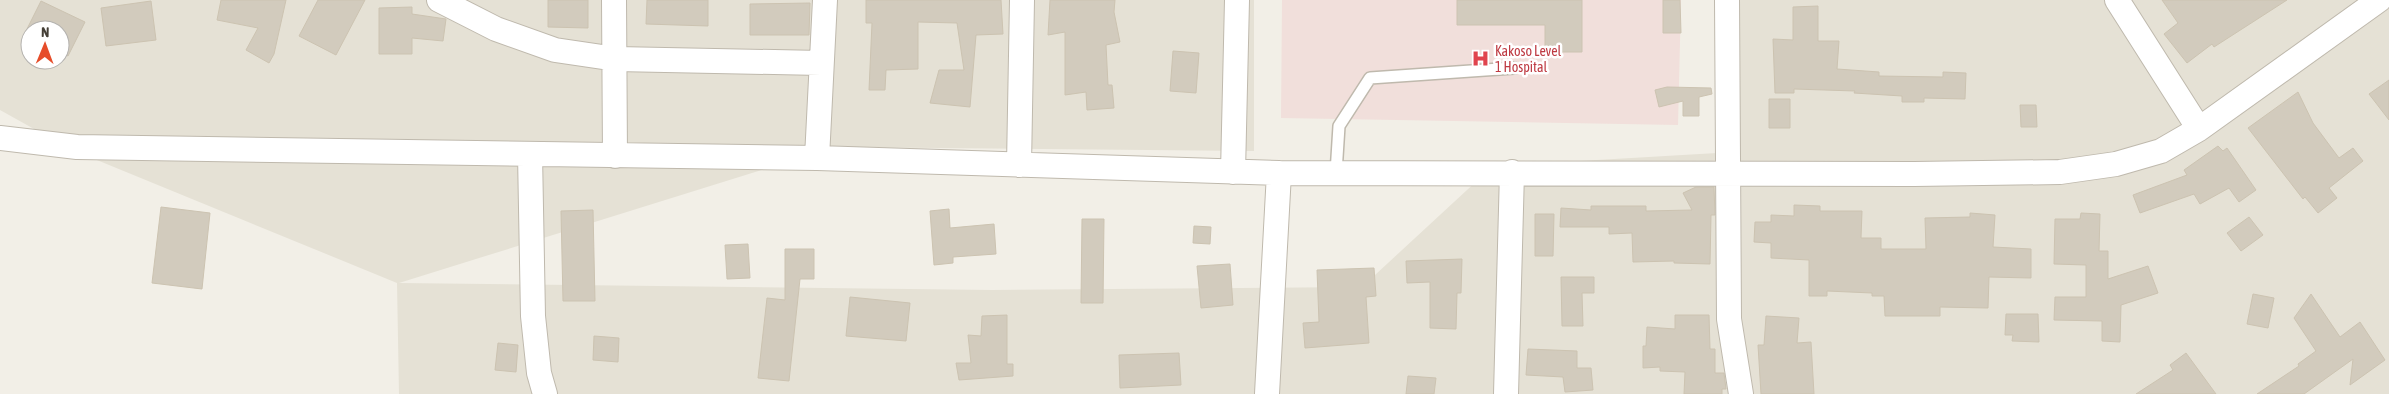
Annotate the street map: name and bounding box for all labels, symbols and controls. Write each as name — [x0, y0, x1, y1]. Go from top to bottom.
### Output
north arrow — [20, 20, 70, 70]
text: N — [41, 24, 49, 40]
place label: Kakoso Level 1 Hospital — [1495, 43, 1562, 75]
hospital icon: Kakoso Level 1 Hospital — [1471, 49, 1491, 69]

